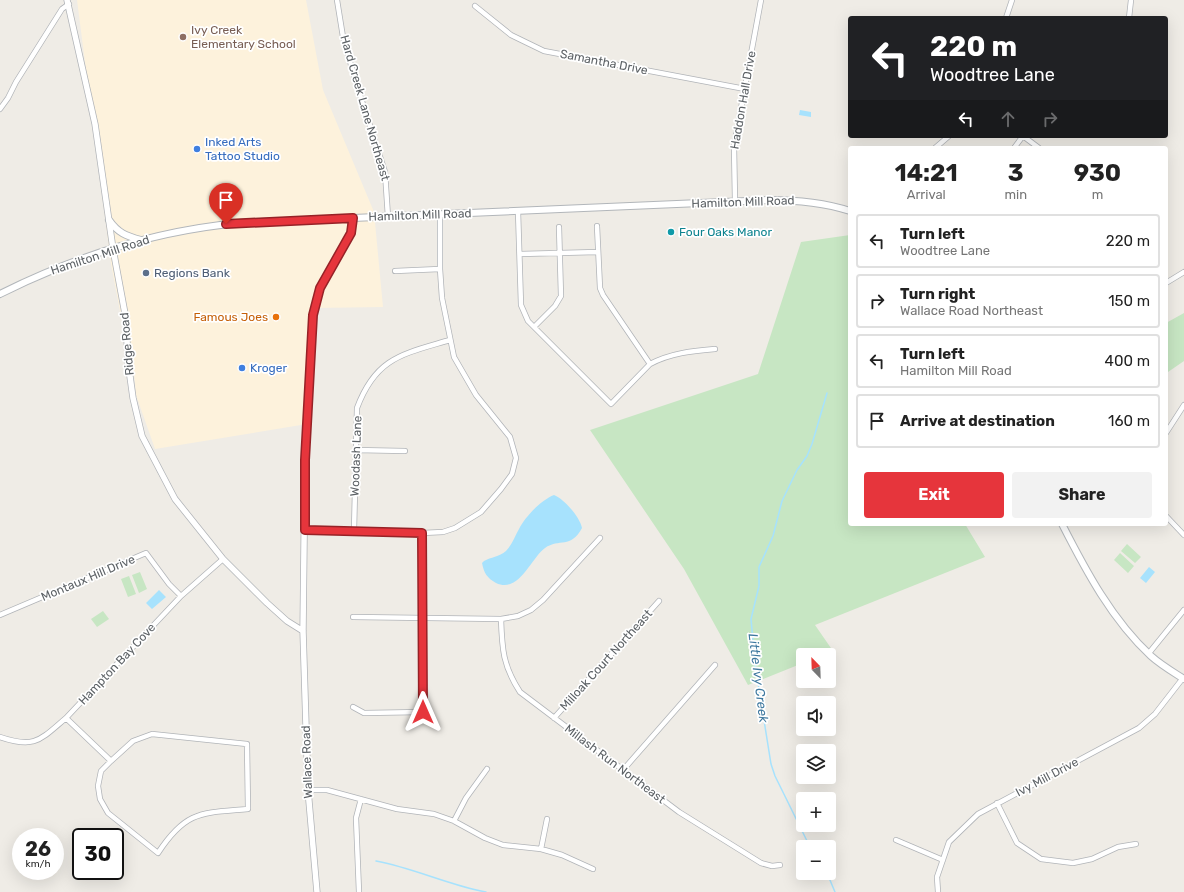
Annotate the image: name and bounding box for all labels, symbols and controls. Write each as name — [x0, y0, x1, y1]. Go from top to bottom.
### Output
place label: Ivy Creek Elementary School — [191, 23, 296, 51]
text: 220 m — [930, 30, 1017, 63]
marker: Ivy Creek Elementary School — [178, 32, 188, 42]
icon: left — [864, 32, 916, 84]
street label: Hard Creek Lane Northeast — [337, 34, 393, 183]
street label: Samantha Drive — [559, 47, 649, 77]
street label: Haddon Hall Drive — [727, 50, 759, 150]
text: Woodtree Lane — [930, 64, 1055, 86]
icon: left — [955, 108, 977, 130]
icon: ahead — [997, 108, 1019, 130]
icon: right — [1039, 108, 1061, 130]
place label: Inked Arts Tattoo Studio — [205, 135, 280, 163]
marker: Inked Arts Tattoo Studio — [192, 144, 202, 154]
text: 14:21 — [895, 159, 958, 187]
text: 3 — [1008, 159, 1024, 187]
text: 930 — [1074, 159, 1121, 187]
pin — [209, 183, 243, 224]
text: Arrival — [907, 187, 946, 202]
text: min — [1004, 187, 1027, 202]
text: m — [1092, 187, 1103, 202]
icon: arrive — [215, 189, 237, 211]
street label: Hamilton Mill Road — [691, 193, 795, 211]
street label: Hamilton Mill Road — [368, 206, 472, 224]
place label: Four Oaks Manor — [679, 225, 772, 239]
text: Turn left — [900, 225, 965, 243]
marker: Four Oaks Manor — [666, 227, 676, 237]
icon: left — [866, 230, 888, 252]
street label: Hamilton Mill Road — [49, 232, 151, 278]
text: 220 m — [1106, 232, 1150, 250]
text: Woodtree Lane — [900, 243, 990, 258]
place label: Regions Bank — [154, 266, 231, 280]
marker: Regions Bank — [141, 268, 151, 278]
text: Turn right — [900, 285, 975, 303]
icon: right — [866, 290, 888, 312]
text: 150 m — [1108, 292, 1150, 310]
text: Wallace Road Northeast — [900, 303, 1043, 318]
place label: Famous Joes — [194, 310, 268, 324]
street label: Ridge Road — [117, 312, 137, 376]
marker: Famous Joes — [271, 312, 281, 322]
text: Turn left — [900, 345, 965, 363]
icon: left — [866, 350, 888, 372]
text: 400 m — [1105, 352, 1150, 370]
place label: Kroger — [250, 361, 287, 375]
marker: Kroger — [237, 363, 247, 373]
text: Hamilton Mill Road — [900, 363, 1012, 378]
icon: arrive — [866, 410, 888, 432]
text: Arrive at destination — [900, 412, 1055, 430]
text: 160 m — [1108, 412, 1150, 430]
street label: Woodash Lane — [348, 415, 364, 497]
button: Exit — [864, 472, 1004, 518]
button: Share — [1012, 472, 1152, 518]
street label: Montaux Hill Drive — [39, 552, 137, 604]
street label: Milloak Court Northeast — [557, 606, 655, 713]
street label: Hampton Bay Cove — [76, 620, 159, 708]
water label: Little Ivy Creek — [746, 633, 771, 724]
north arrow — [796, 648, 836, 688]
map controls — [796, 648, 836, 880]
position arrow — [402, 691, 444, 733]
button: sound — [796, 696, 836, 736]
street label: Millash Run Northeast — [562, 722, 668, 807]
street label: Wallace Road — [299, 725, 315, 799]
button: layers — [796, 744, 836, 784]
street label: Ivy Mill Drive — [1013, 754, 1081, 799]
button: + — [796, 792, 836, 832]
speed limit sign: 30 — [72, 828, 124, 880]
text: 26 — [25, 837, 51, 861]
button: − — [796, 840, 836, 880]
text: km/h — [26, 858, 50, 870]

